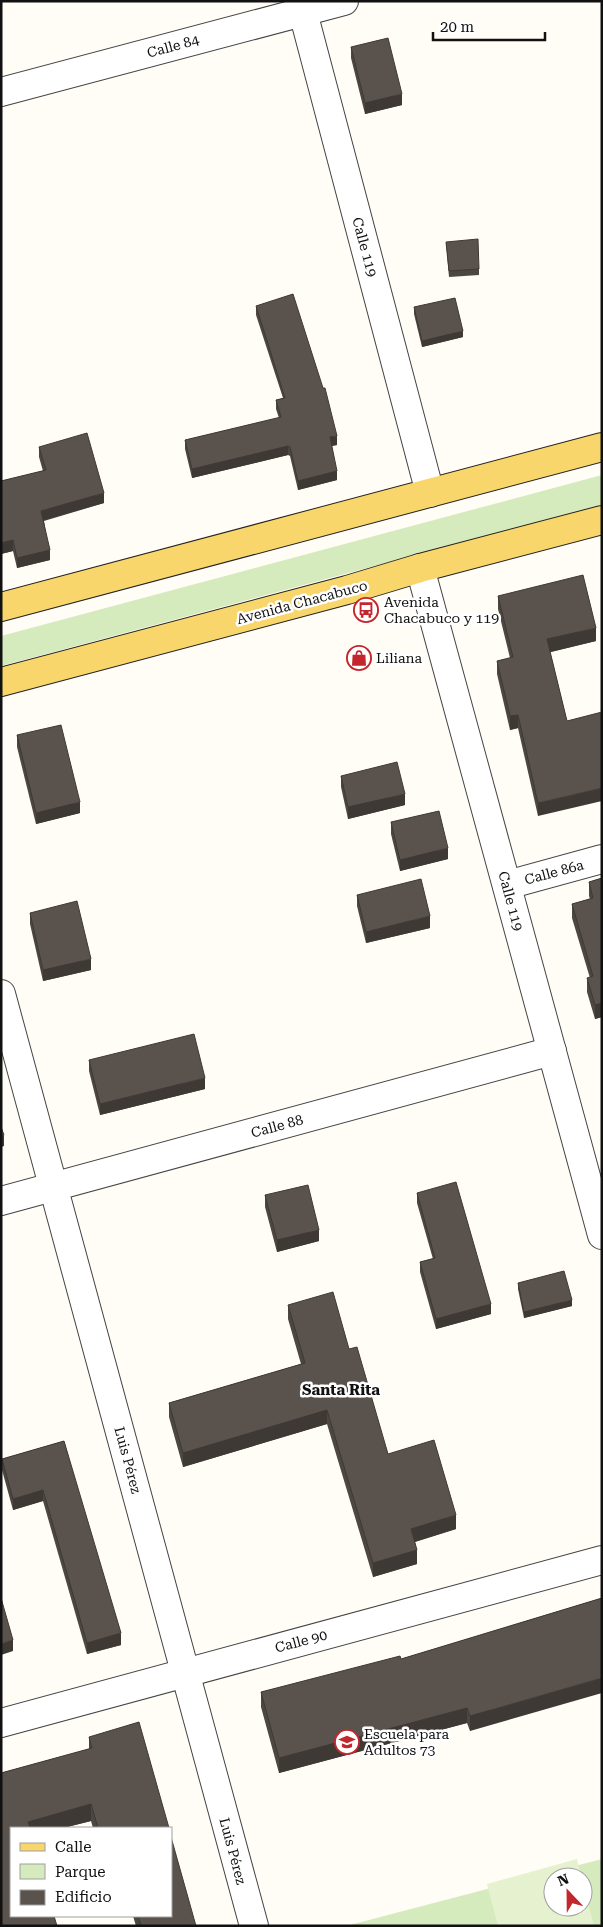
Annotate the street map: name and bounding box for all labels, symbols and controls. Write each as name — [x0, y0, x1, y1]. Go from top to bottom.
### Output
scale bar — [433, 10, 546, 42]
text: 20 m — [440, 18, 475, 36]
street label: Calle 84 — [145, 31, 201, 61]
street label: Calle 119 — [349, 215, 381, 279]
street label: Avenida Chacabuco — [235, 577, 369, 627]
place label: Avenida Chacabuco y 119 — [384, 594, 499, 626]
bus stop icon: Avenida Chacabuco y 119 — [353, 597, 379, 623]
shop icon: Liliana — [346, 645, 372, 671]
place label: Liliana — [376, 650, 423, 666]
street label: Calle 86a — [523, 856, 586, 888]
street label: Calle 119 — [495, 869, 527, 933]
street label: Calle 88 — [249, 1111, 305, 1141]
district label: Santa Rita — [302, 1381, 380, 1399]
street label: Luis Pérez — [111, 1425, 145, 1495]
street label: Calle 90 — [273, 1626, 329, 1656]
place label: Escuela para Adultos 73 — [364, 1726, 449, 1758]
school or university icon: Escuela para Adultos 73 — [334, 1729, 360, 1755]
street label: Luis Pérez — [216, 1816, 250, 1886]
legend — [10, 1827, 172, 1917]
text: Calle — [55, 1838, 91, 1856]
text: Parque — [55, 1863, 106, 1881]
north arrow — [543, 1867, 593, 1917]
text: N — [555, 1870, 571, 1889]
text: Edificio — [55, 1888, 112, 1906]

